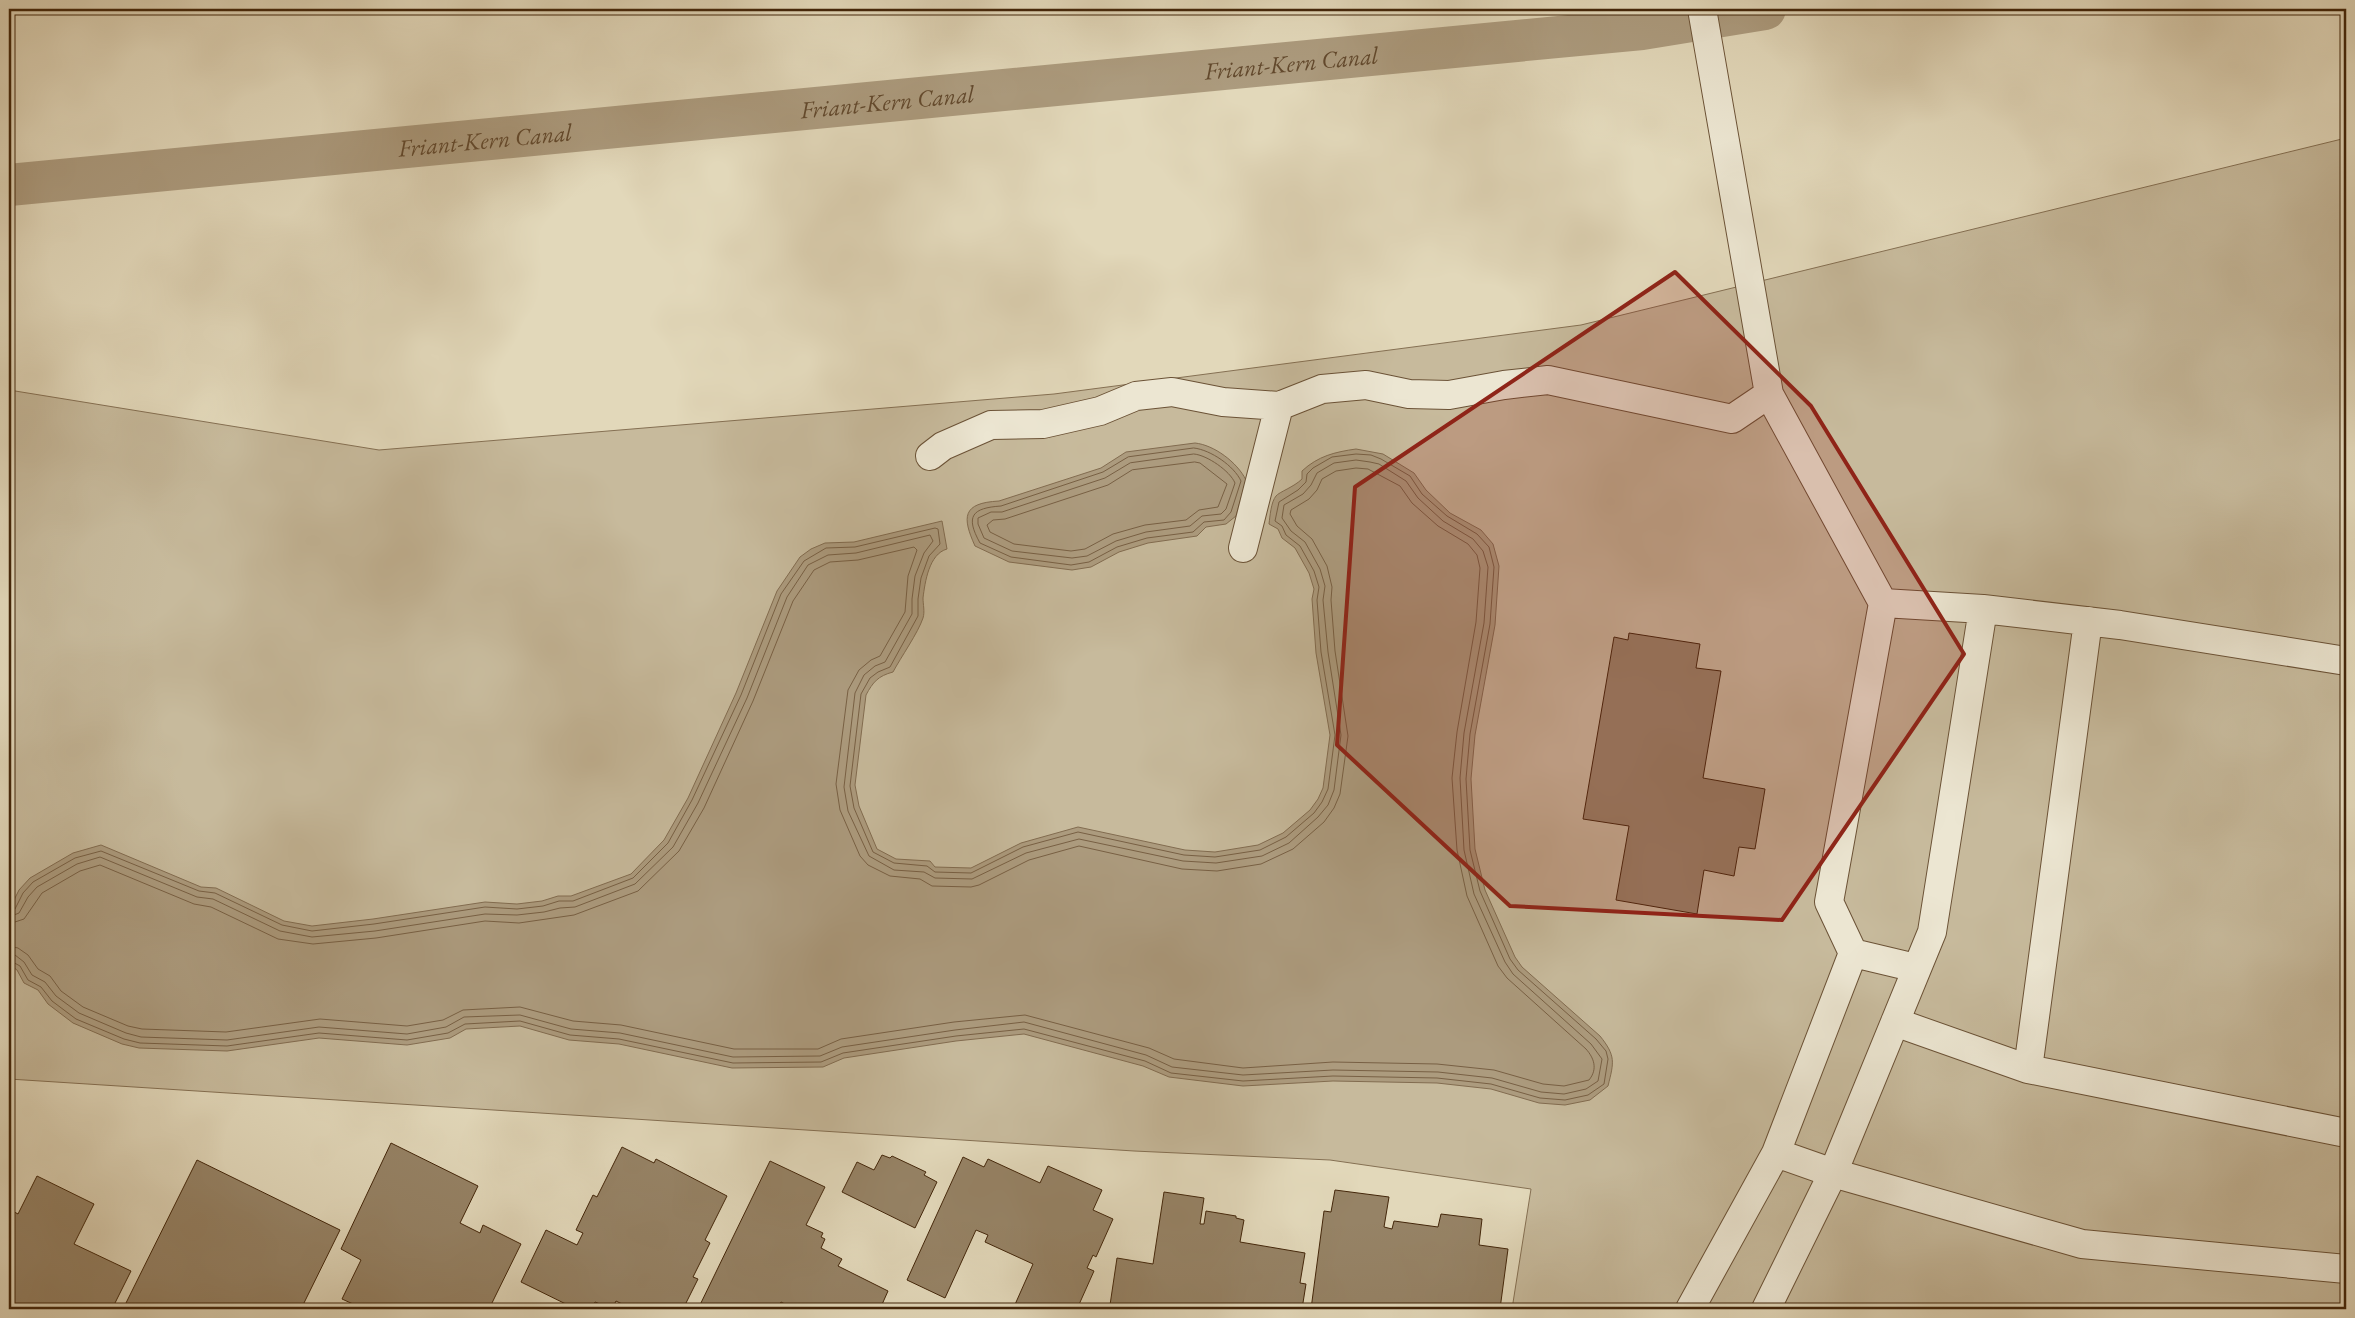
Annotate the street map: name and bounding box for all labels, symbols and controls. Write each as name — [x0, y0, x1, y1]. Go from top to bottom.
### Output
water label: Friant-Kern Canal — [1202, 39, 1381, 86]
water label: Friant-Kern Canal — [798, 77, 977, 125]
water label: Friant-Kern Canal — [395, 116, 574, 163]

